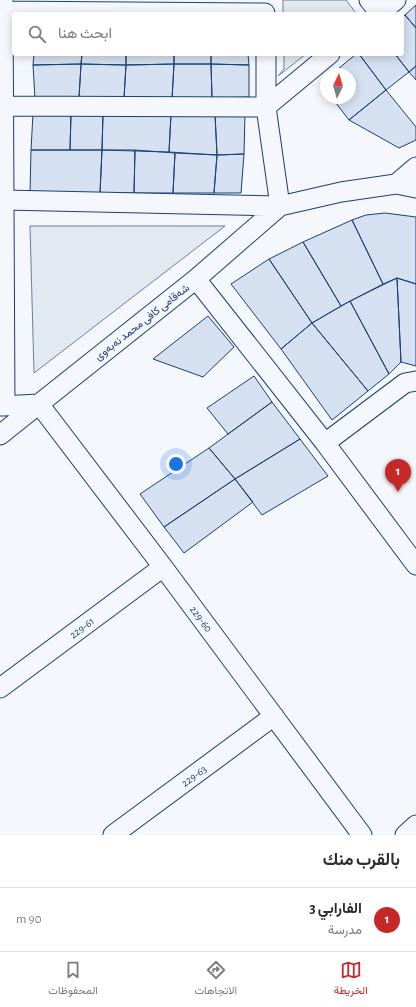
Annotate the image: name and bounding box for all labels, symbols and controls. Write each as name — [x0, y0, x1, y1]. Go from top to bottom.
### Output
search box — [12, 12, 404, 56]
icon: search — [26, 23, 48, 45]
text: ابحث هنا — [58, 26, 112, 41]
north arrow — [320, 68, 356, 104]
street label: شەقامی کافی محمد نەبەوی — [93, 282, 192, 363]
your location — [166, 454, 186, 474]
pin: 1 — [385, 459, 411, 492]
street label: 229-60 — [188, 604, 214, 634]
street label: 229-61 — [68, 615, 96, 641]
street label: 229-63 — [179, 763, 209, 789]
text: بالقرب منك — [323, 851, 400, 868]
text: الفارابي 3 — [309, 901, 362, 916]
text: 90 m — [16, 913, 42, 926]
text: 1 — [385, 913, 389, 926]
text: مدرسة — [328, 924, 362, 937]
tab: المحفوظات — [48, 959, 98, 1000]
tab: الاتجاهات — [194, 959, 237, 1000]
tab: الخريطة — [334, 959, 368, 1000]

